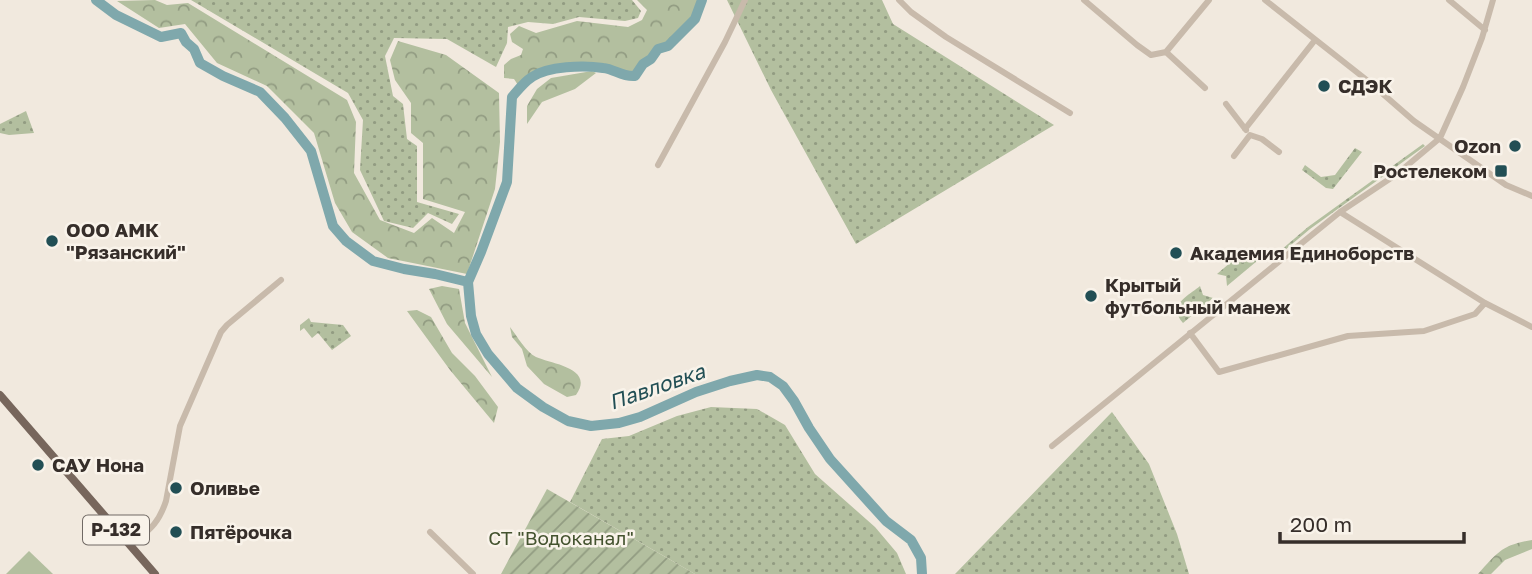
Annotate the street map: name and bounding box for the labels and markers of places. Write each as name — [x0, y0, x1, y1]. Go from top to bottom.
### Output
place label: СДЭК — [1338, 74, 1393, 97]
marker: СДЭК — [1316, 78, 1332, 94]
place label: Ozon — [1454, 134, 1501, 157]
marker: Ozon — [1507, 138, 1523, 154]
place label: Ростелеком — [1373, 159, 1487, 182]
marker: Ростелеком — [1493, 163, 1509, 179]
place label: ООО АМК "Рязанский" — [66, 218, 186, 263]
marker: ООО АМК "Рязанский" — [44, 233, 60, 249]
place label: Академия Единоборств — [1190, 241, 1414, 264]
marker: Академия Единоборств — [1168, 245, 1184, 261]
place label: Крытый футбольный манеж — [1105, 273, 1291, 318]
marker: Крытый футбольный манеж — [1083, 288, 1099, 304]
place label: САУ Нона — [52, 453, 144, 476]
marker: САУ Нона — [30, 457, 46, 473]
place label: Оливье — [190, 476, 260, 499]
marker: Оливье — [168, 480, 184, 496]
place label: Пятёрочка — [190, 520, 292, 543]
marker: Пятёрочка — [168, 524, 184, 540]

